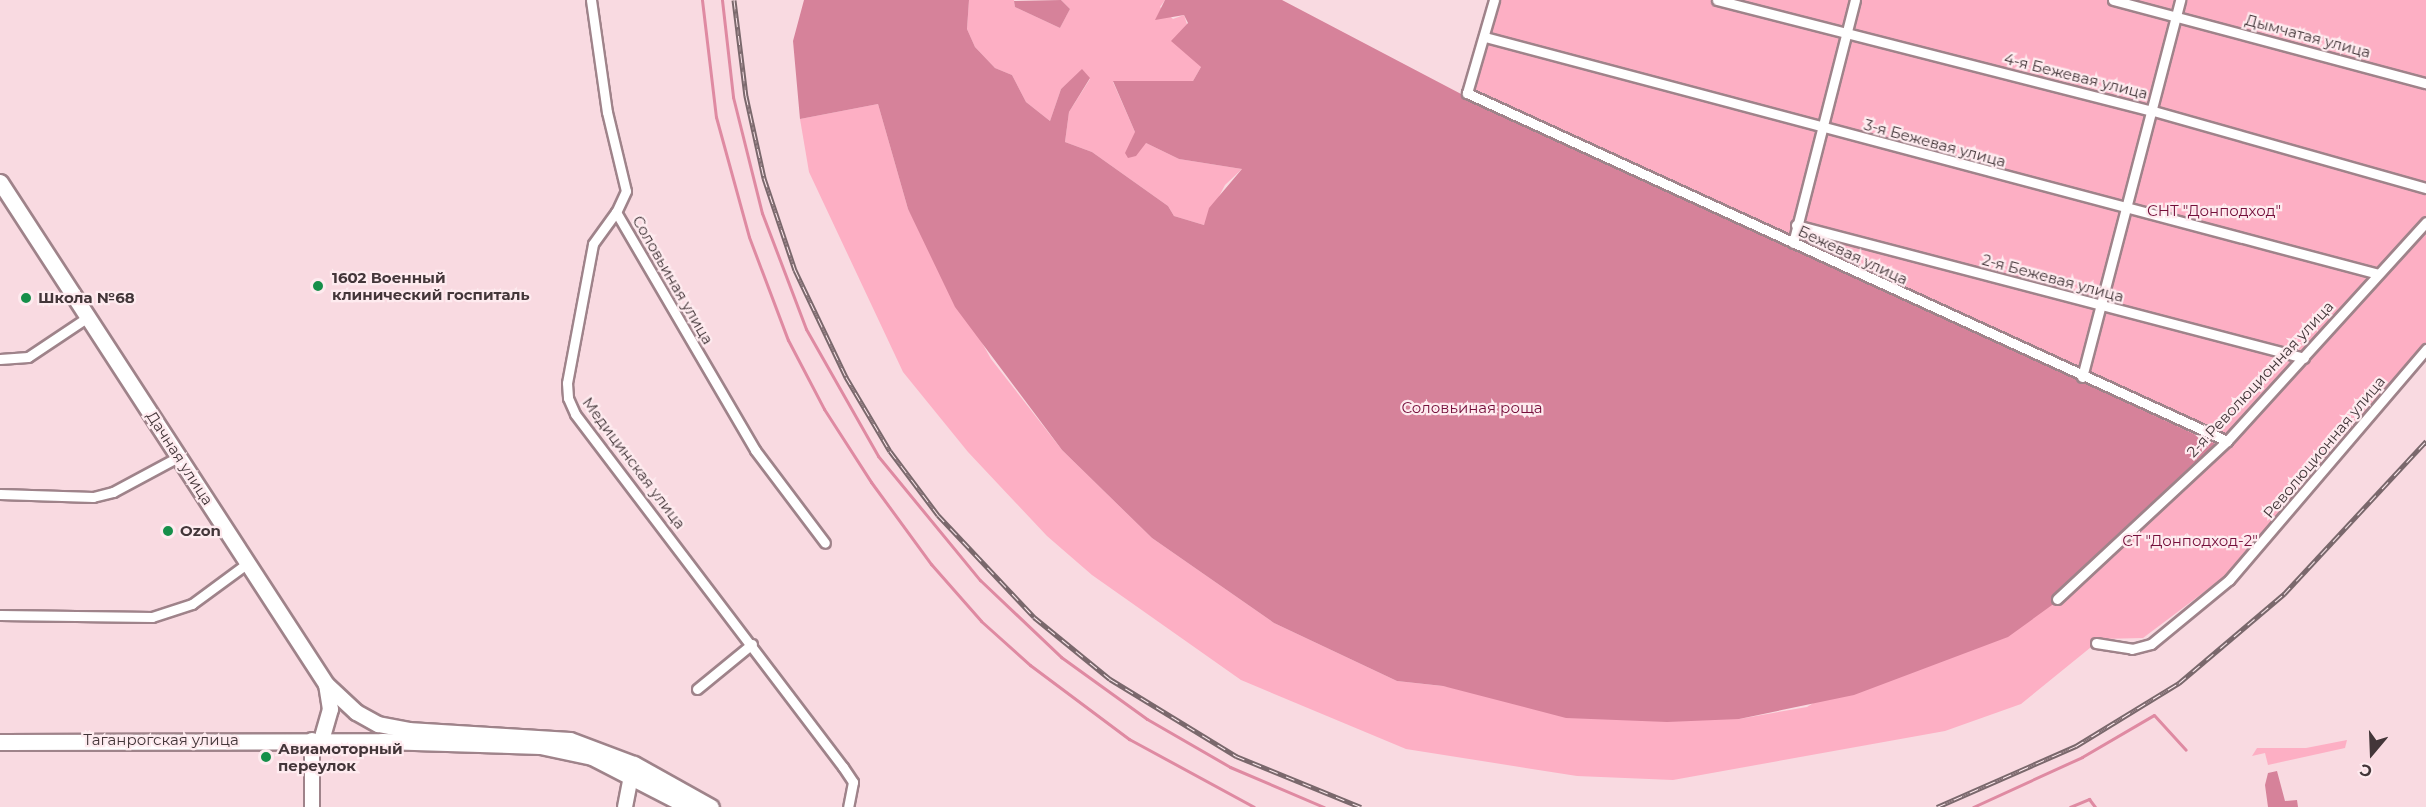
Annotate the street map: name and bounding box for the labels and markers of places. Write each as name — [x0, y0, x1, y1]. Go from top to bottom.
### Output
place label: 1602 Военный клинический госпиталь — [332, 268, 530, 303]
marker: 1602 Военный клинический госпиталь — [309, 277, 327, 295]
place label: Школа №68 — [38, 289, 135, 307]
marker: Школа №68 — [19, 291, 33, 305]
place label: Ozon — [180, 522, 221, 540]
marker: Ozon — [161, 524, 175, 538]
place label: Авиамоторный переулок — [278, 739, 403, 774]
marker: Авиамоторный переулок — [259, 750, 273, 764]

